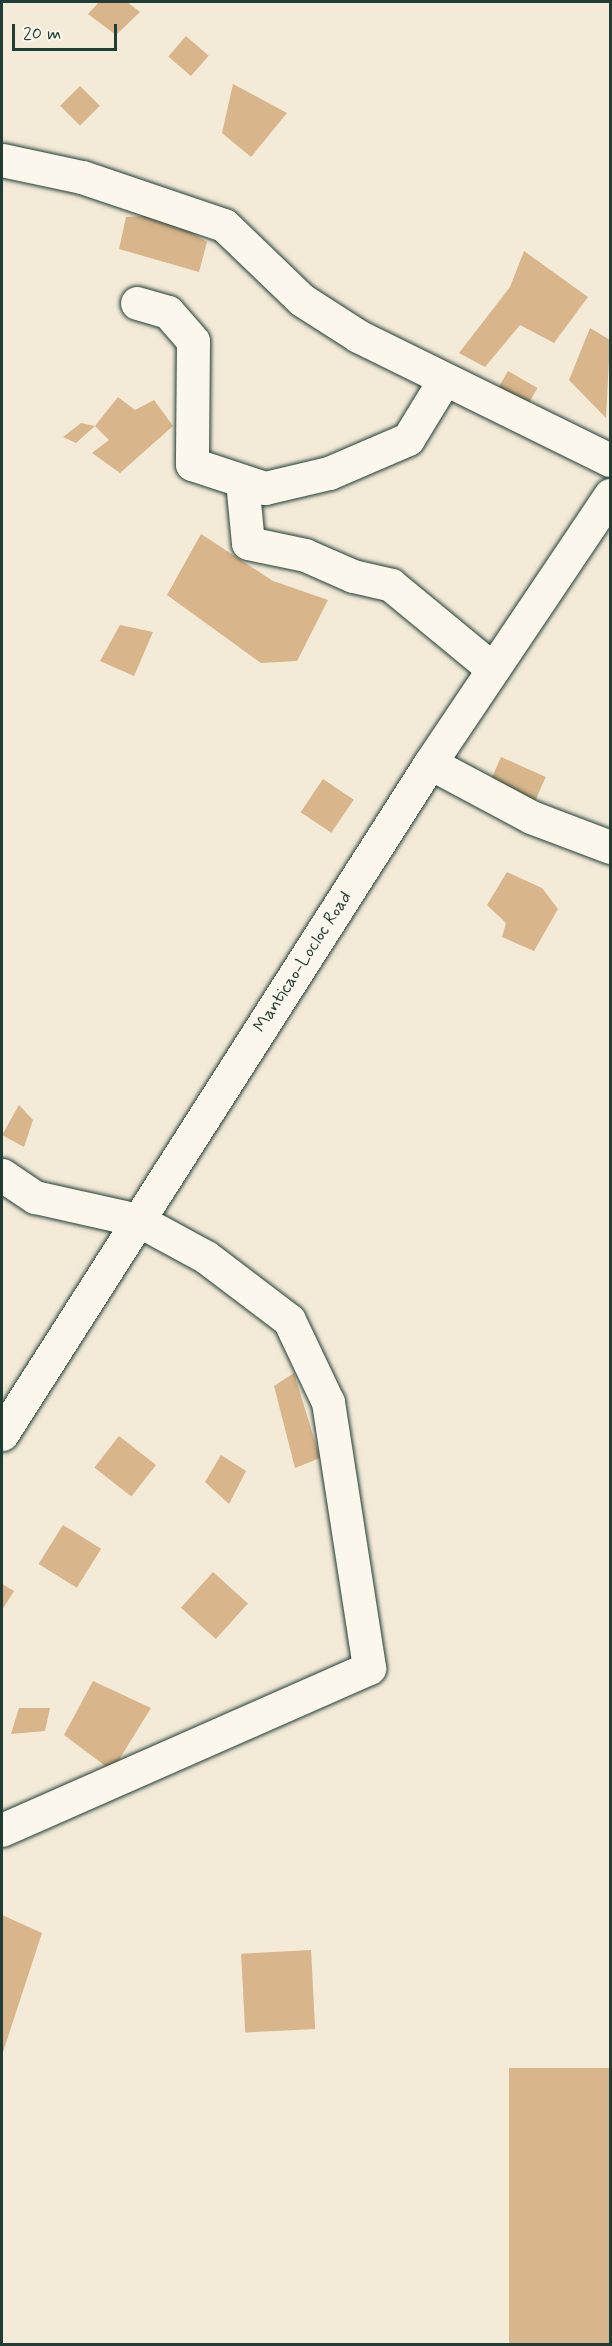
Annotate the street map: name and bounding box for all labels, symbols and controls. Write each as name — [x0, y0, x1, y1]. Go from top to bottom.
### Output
scale bar — [15, 12, 120, 50]
text: 20 m — [23, 22, 61, 46]
street label: Manticao-Locloc Road — [249, 887, 357, 1037]

